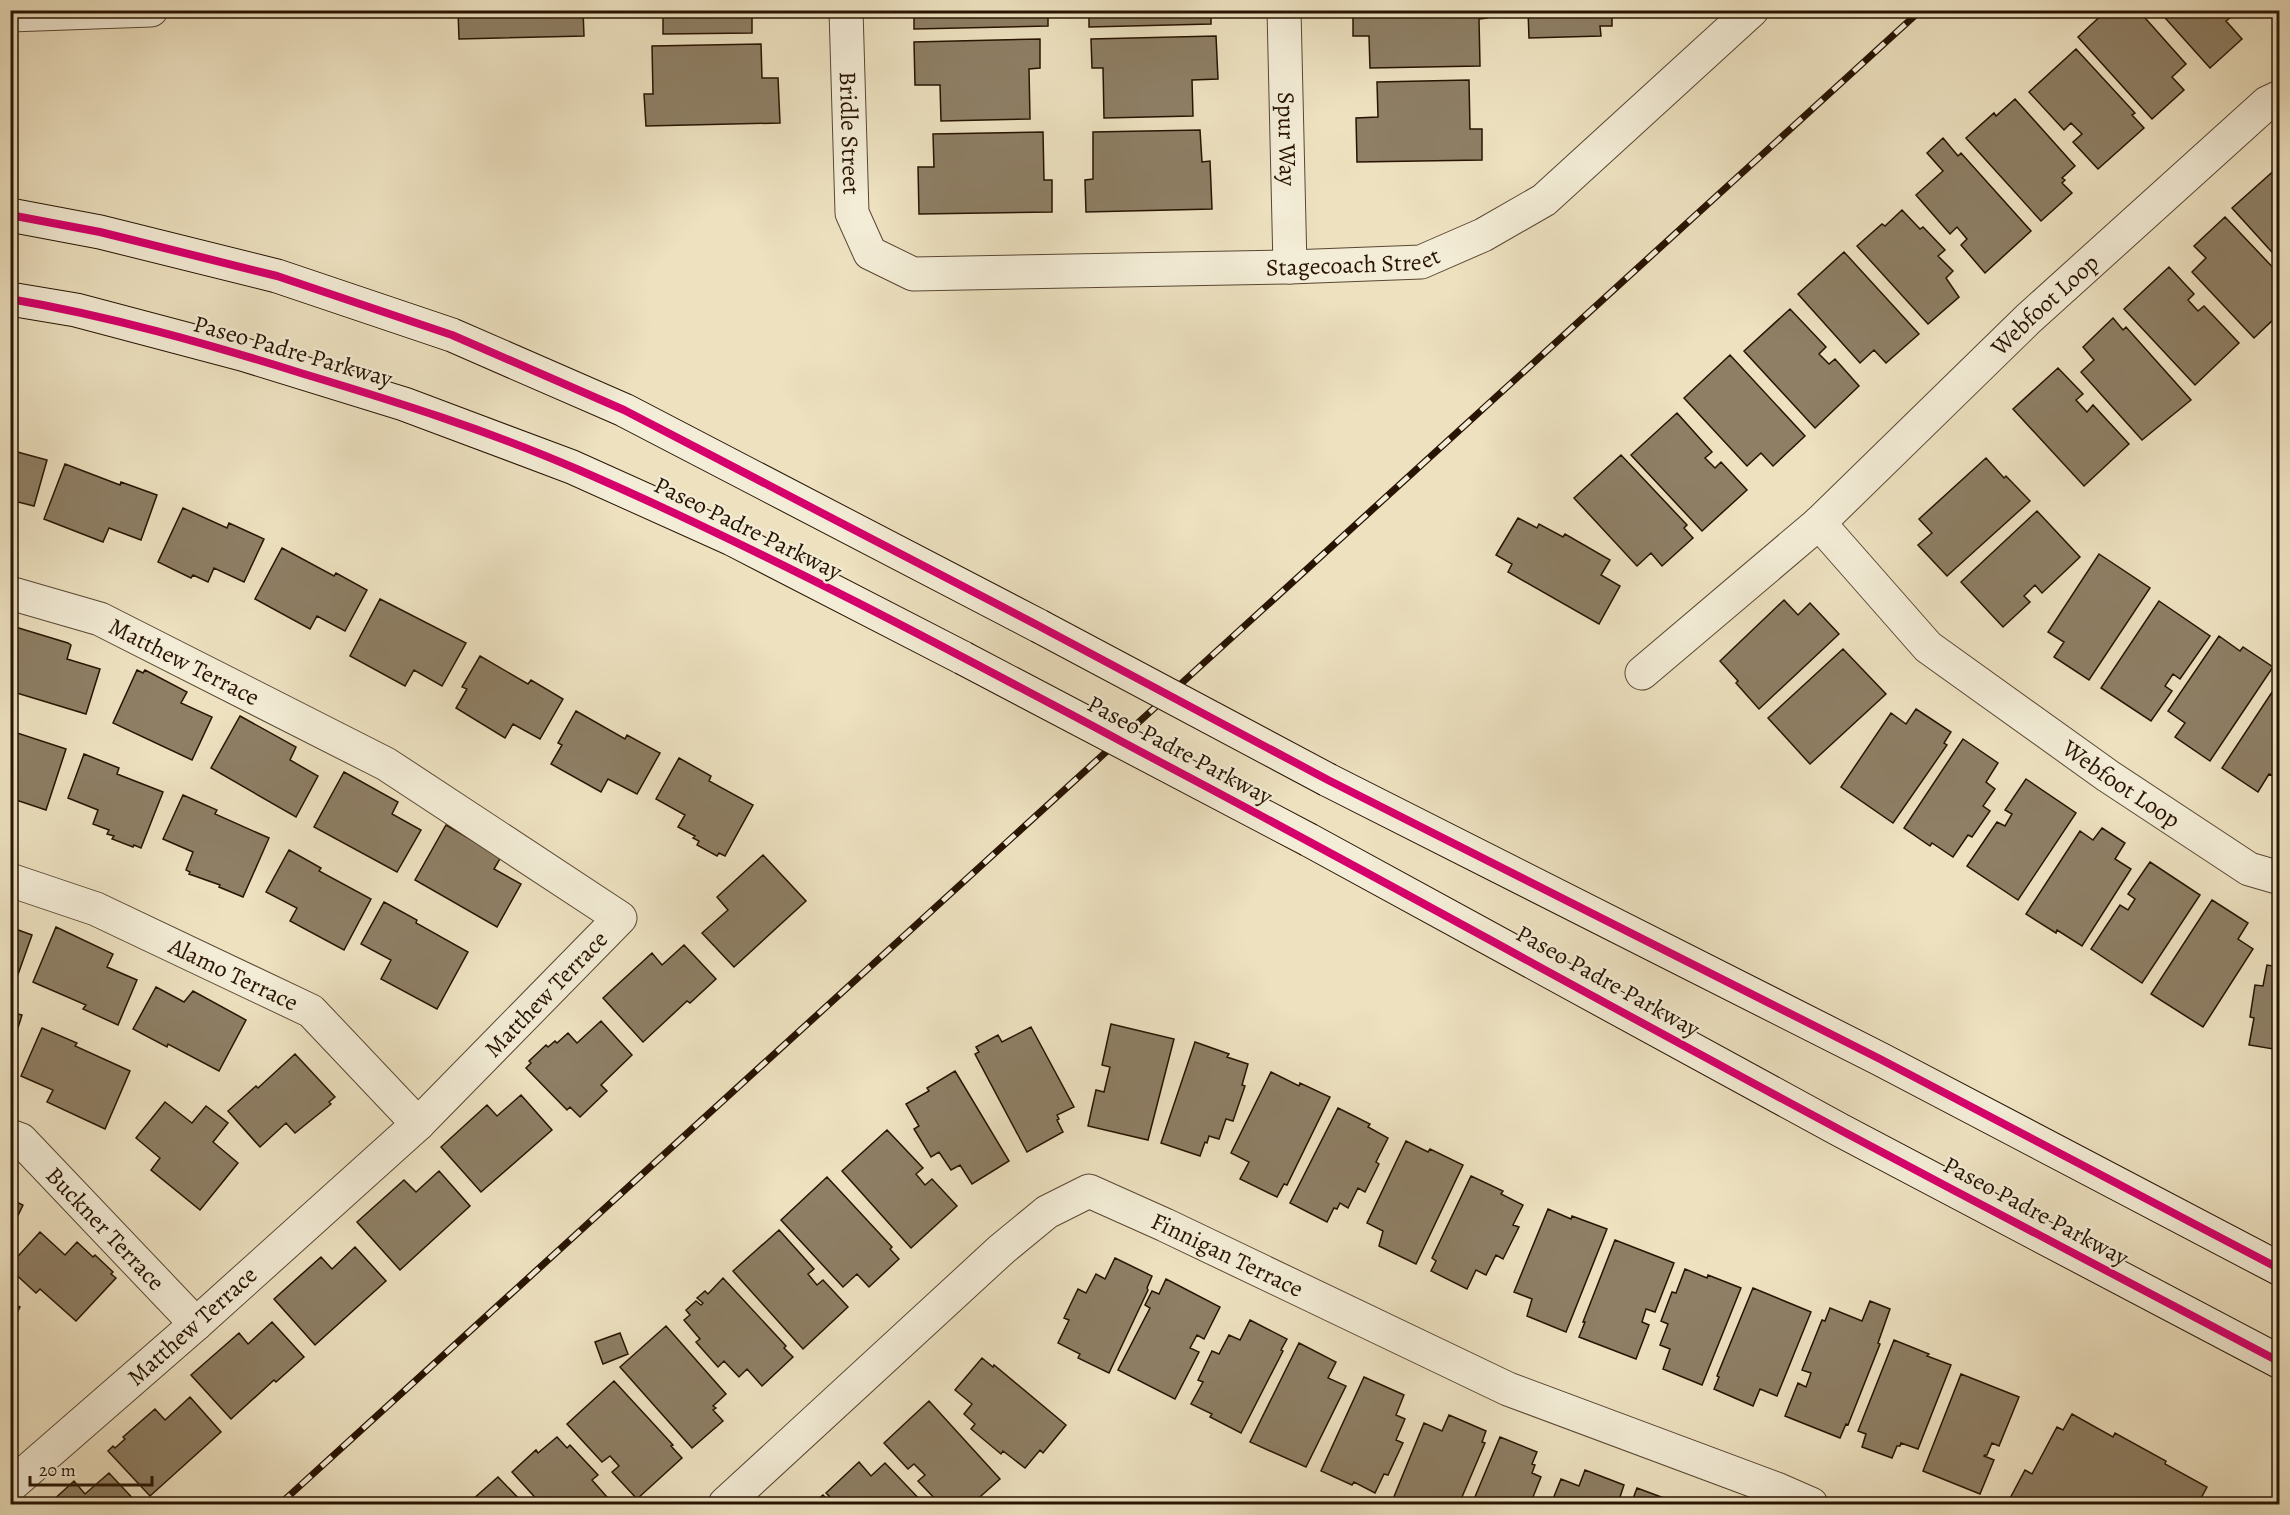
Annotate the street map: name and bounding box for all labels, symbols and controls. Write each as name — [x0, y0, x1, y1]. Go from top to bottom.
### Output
street label: Bridle Street — [832, 71, 867, 195]
street label: Spur Way — [1270, 91, 1304, 187]
street label: Stagecoach Street — [1266, 240, 1445, 283]
street label: Webfoot Loop — [1983, 247, 2106, 363]
street label: Paseo Padre Parkway — [190, 307, 396, 395]
street label: Paseo Padre Parkway — [649, 469, 848, 588]
street label: Matthew Terrace — [103, 610, 265, 713]
street label: Paseo Padre Parkway — [1082, 688, 1278, 812]
street label: Webfoot Loop — [2055, 732, 2187, 835]
street label: Paseo Padre Parkway — [1510, 917, 1706, 1045]
street label: Matthew Terrace — [477, 924, 615, 1064]
street label: Alamo Terrace — [163, 929, 303, 1019]
street label: Paseo Padre Parkway — [1938, 1149, 2134, 1273]
street label: Buckner Terrace — [39, 1160, 172, 1298]
street label: Finnigan Terrace — [1146, 1205, 1309, 1305]
street label: Matthew Terrace — [120, 1259, 264, 1393]
scale bar — [30, 1449, 152, 1487]
text: 20 m — [39, 1458, 76, 1482]

